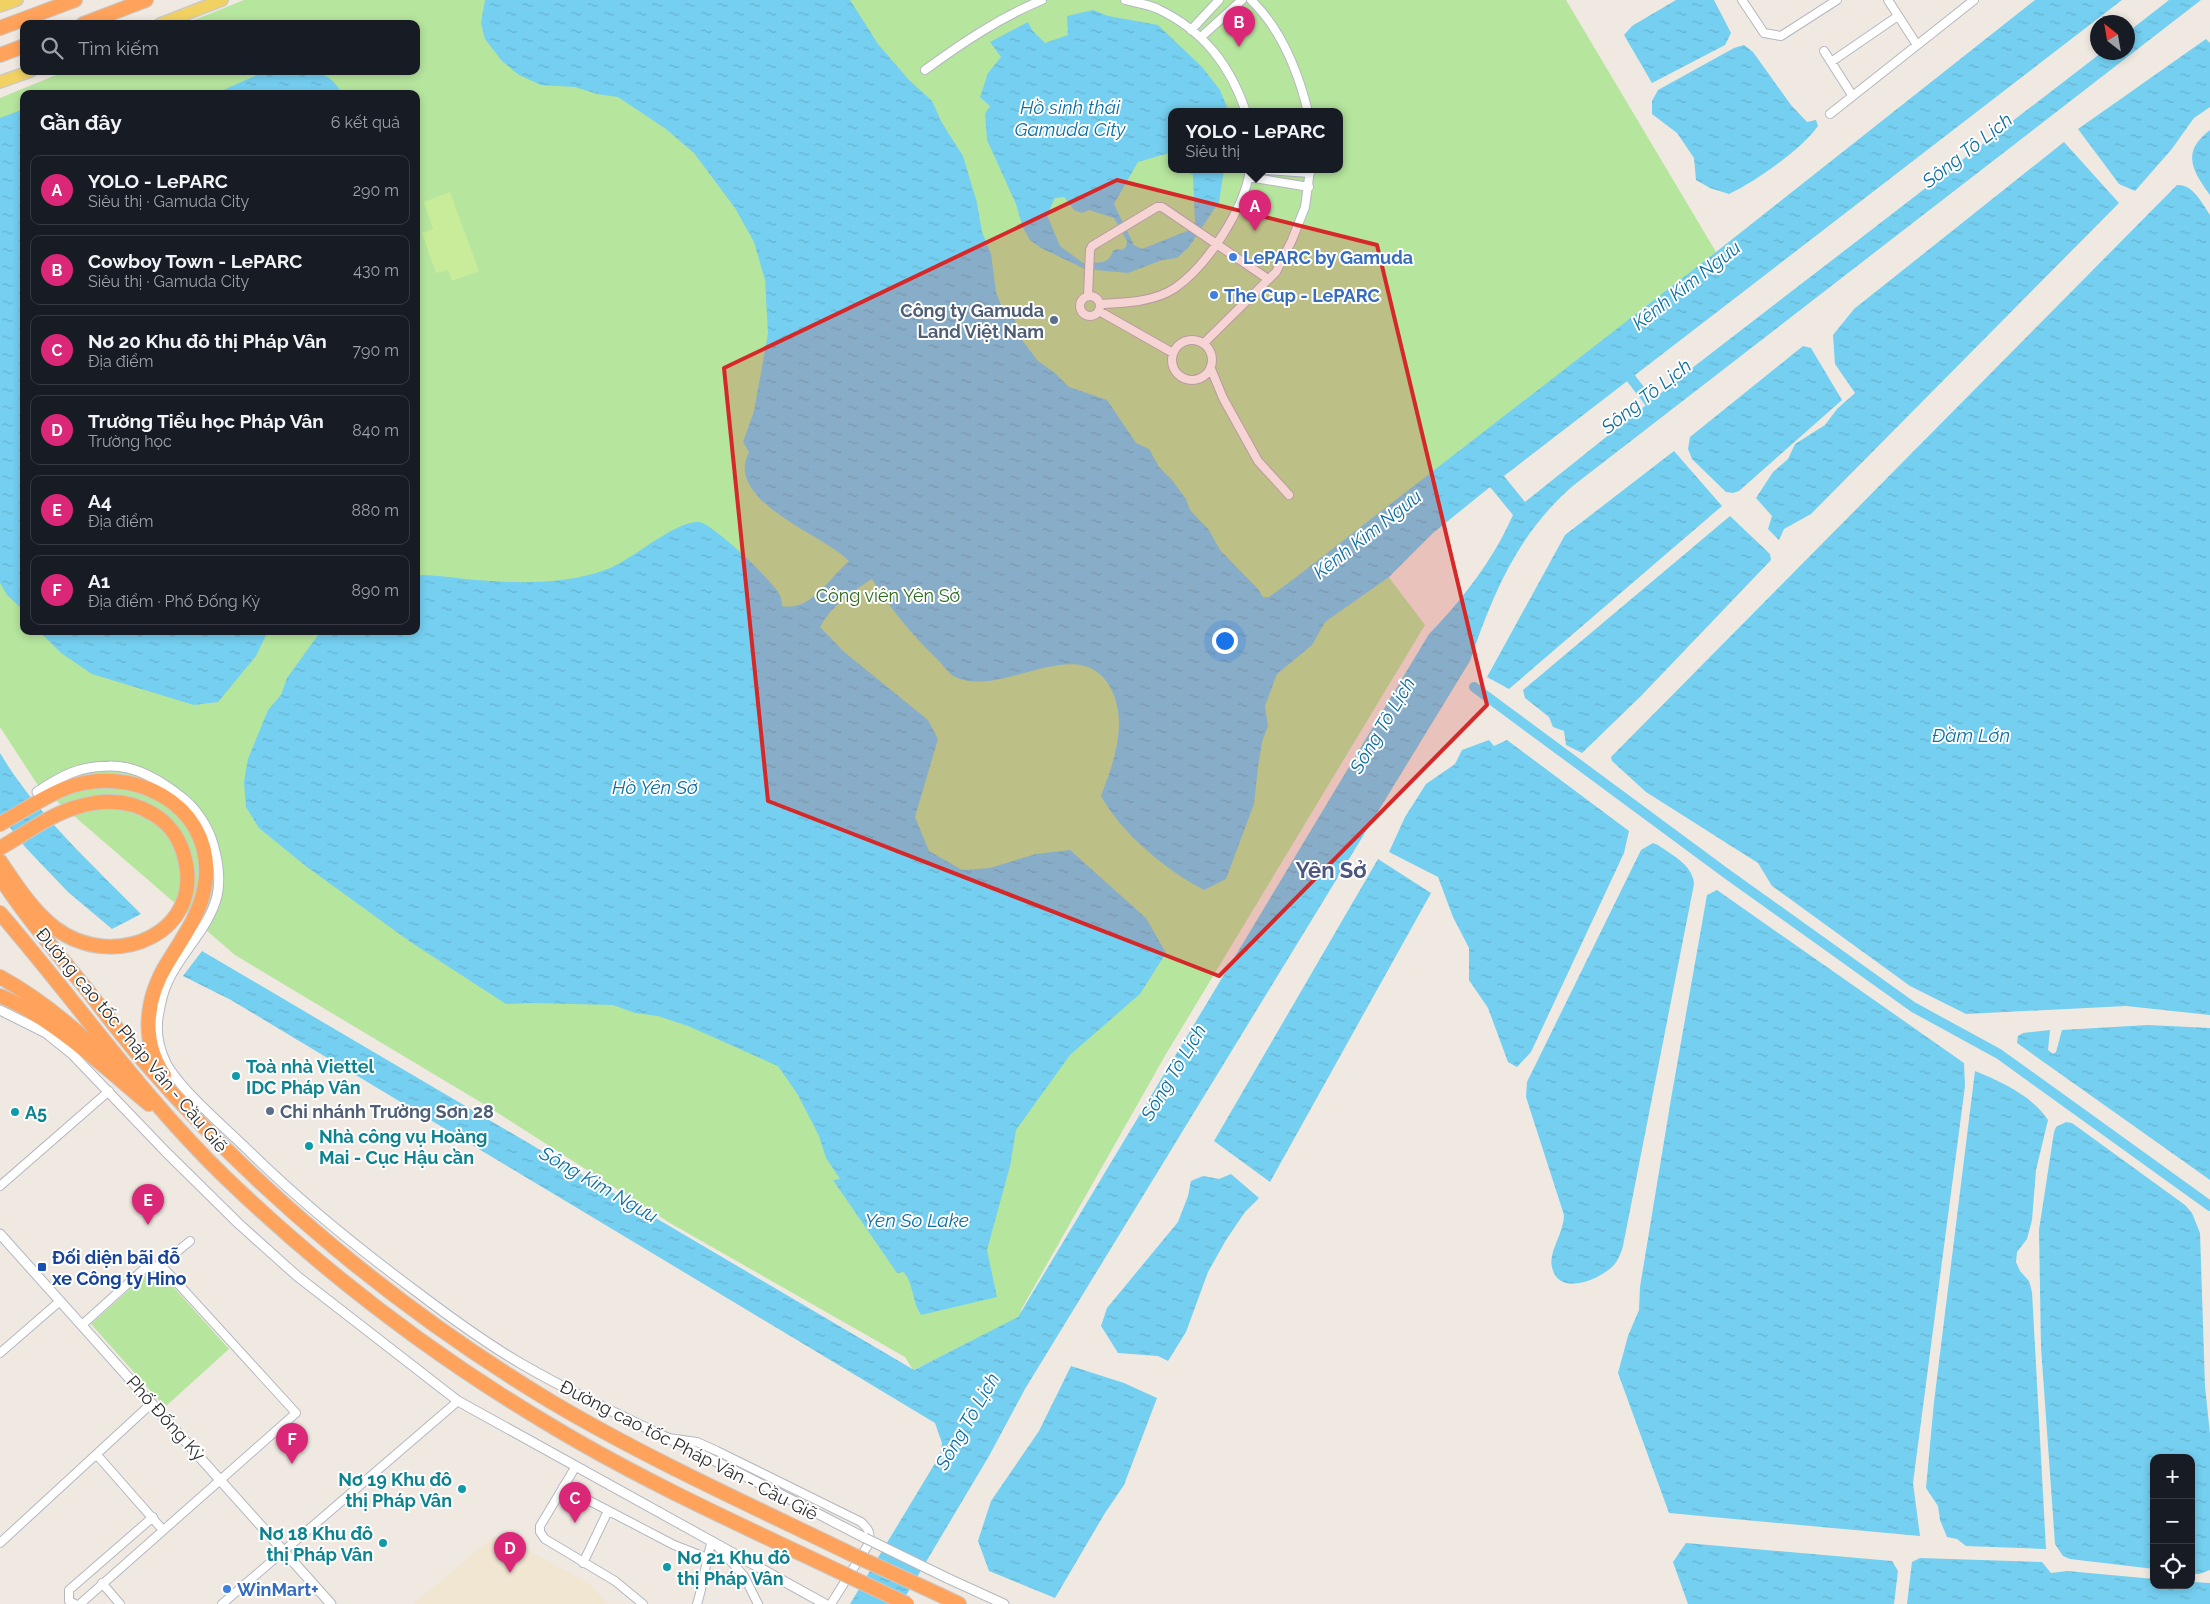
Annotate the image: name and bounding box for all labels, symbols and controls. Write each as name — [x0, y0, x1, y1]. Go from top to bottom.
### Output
pin: B — [1223, 6, 1255, 47]
north arrow — [2090, 15, 2135, 60]
search box — [20, 20, 420, 75]
icon: search — [38, 34, 66, 62]
text: Tìm kiếm — [78, 37, 159, 59]
water label: Hồ sinh thái Gamuda City — [1014, 96, 1126, 140]
popup — [1168, 108, 1343, 173]
water label: Sông Tô Lịch — [1917, 108, 2016, 193]
text: Gần đây — [40, 110, 122, 135]
text: 6 kết quả — [331, 113, 400, 132]
text: YOLO - LePARC — [1186, 120, 1325, 142]
text: Siêu thị — [1186, 142, 1240, 161]
text: YOLO - LePARC — [88, 170, 228, 192]
text: A — [52, 181, 62, 200]
text: 290 m — [353, 181, 399, 200]
pin: A — [1239, 190, 1271, 231]
text: Siêu thị · Gamuda City — [88, 192, 249, 211]
water label: Kênh Kim Ngưu — [1628, 236, 1745, 334]
place label: LePARC by Gamuda — [1243, 247, 1413, 268]
text: Cowboy Town - LePARC — [88, 250, 302, 272]
marker: LePARC by Gamuda — [1227, 251, 1239, 263]
text: B — [52, 261, 62, 280]
text: 430 m — [353, 261, 399, 280]
text: Siêu thị · Gamuda City — [88, 272, 249, 291]
place label: The Cup - LePARC — [1224, 285, 1380, 306]
marker: The Cup - LePARC — [1208, 289, 1220, 301]
place label: Công ty Gamuda Land Việt Nam — [900, 300, 1044, 342]
marker: Công ty Gamuda Land Việt Nam — [1048, 314, 1060, 326]
text: Nơ 20 Khu đô thị Pháp Vân — [88, 330, 327, 352]
text: C — [52, 341, 62, 360]
text: 790 m — [353, 341, 399, 360]
text: Địa điểm — [88, 352, 153, 371]
water label: Sông Tô Lịch — [1596, 354, 1695, 439]
text: Trường Tiểu học Pháp Vân — [88, 410, 324, 432]
text: D — [51, 421, 63, 440]
text: 840 m — [352, 421, 399, 440]
text: Trường học — [88, 432, 172, 451]
water label: Kênh Kim Ngưu — [1309, 485, 1426, 583]
text: A4 — [88, 490, 112, 512]
text: E — [52, 501, 62, 520]
text: 880 m — [351, 501, 399, 520]
text: Địa điểm — [88, 512, 153, 531]
text: A1 — [88, 570, 110, 592]
text: F — [52, 581, 62, 600]
text: 890 m — [352, 581, 399, 600]
park label: Công viên Yên Sở — [816, 585, 961, 606]
text: Địa điểm · Phố Đống Kỳ — [88, 592, 260, 611]
your location — [1212, 628, 1238, 654]
water label: Sông Tô Lịch — [1344, 673, 1419, 778]
water label: Đầm Lớn — [1932, 724, 2010, 746]
water label: Hồ Yên Sở — [612, 776, 698, 798]
district label: Yên Sở — [1295, 857, 1367, 883]
street label: Đường cao tốc Pháp Vân - Cầu Giẽ — [32, 923, 232, 1157]
water label: Sông Tô Lịch — [1135, 1020, 1210, 1125]
place label: Toà nhà Viettel IDC Pháp Vân — [246, 1056, 375, 1098]
marker: Toà nhà Viettel IDC Pháp Vân — [230, 1070, 242, 1082]
place label: Chi nhánh Trường Sơn 28 — [280, 1101, 494, 1122]
place label: A5 — [25, 1102, 47, 1123]
marker: Chi nhánh Trường Sơn 28 — [264, 1105, 276, 1117]
marker: A5 — [9, 1106, 21, 1118]
place label: Nhà công vụ Hoàng Mai - Cục Hậu cần — [319, 1126, 487, 1168]
marker: Nhà công vụ Hoàng Mai - Cục Hậu cần — [303, 1140, 315, 1152]
water label: Sông Kim Ngưu — [535, 1141, 662, 1227]
pin: E — [132, 1184, 164, 1225]
water label: Yen So Lake — [865, 1209, 969, 1231]
place label: Đối diện bãi đỗ xe Công ty Hino — [52, 1247, 187, 1289]
marker: Đối diện bãi đỗ xe Công ty Hino — [36, 1261, 48, 1273]
water label: Sông Tô Lịch — [930, 1369, 1004, 1474]
street label: Phố Đống Kỳ — [122, 1371, 210, 1465]
street label: Đường cao tốc Pháp Vân - Cầu Giẽ — [556, 1375, 822, 1525]
pin: F — [276, 1423, 308, 1464]
map controls — [2150, 1454, 2195, 1589]
button: + — [2150, 1454, 2195, 1499]
place label: Nơ 19 Khu đô thị Pháp Vân — [338, 1469, 452, 1511]
pin: C — [559, 1482, 591, 1523]
marker: Nơ 19 Khu đô thị Pháp Vân — [456, 1483, 468, 1495]
button: − — [2150, 1499, 2195, 1544]
place label: Nơ 18 Khu đô thị Pháp Vân — [259, 1523, 373, 1565]
pin: D — [494, 1532, 526, 1573]
marker: Nơ 18 Khu đô thị Pháp Vân — [377, 1537, 389, 1549]
button: locate — [2150, 1544, 2195, 1589]
place label: Nơ 21 Khu đô thị Pháp Vân — [677, 1547, 790, 1589]
marker: Nơ 21 Khu đô thị Pháp Vân — [661, 1561, 673, 1573]
place label: WinMart+ — [237, 1579, 319, 1600]
marker: WinMart+ — [221, 1583, 233, 1595]

